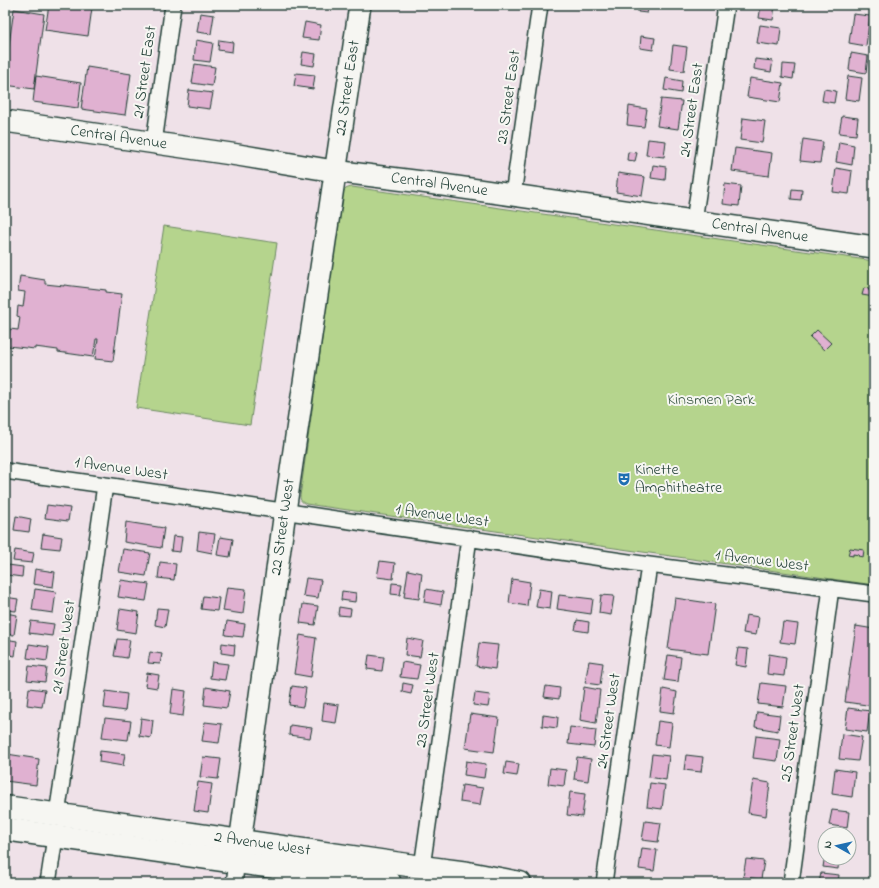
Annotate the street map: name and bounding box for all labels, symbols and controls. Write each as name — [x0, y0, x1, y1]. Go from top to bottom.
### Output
street label: 21 Street East — [127, 24, 163, 120]
street label: 22 Street East — [329, 38, 367, 137]
street label: 23 Street East — [491, 48, 528, 146]
street label: 24 Street East — [674, 61, 711, 159]
street label: Central Avenue — [69, 119, 170, 157]
street label: Central Avenue — [390, 166, 490, 203]
street label: Central Avenue — [710, 212, 811, 250]
park label: Kinsmen Park — [667, 388, 756, 412]
street label: 1 Avenue West — [73, 451, 170, 488]
place label: Kinette Amphitheatre — [635, 458, 723, 500]
theatre icon: Kinette Amphitheatre — [616, 471, 632, 487]
street label: 22 Street West — [264, 476, 302, 577]
street label: 1 Avenue West — [394, 498, 491, 535]
street label: 1 Avenue West — [714, 543, 811, 579]
street label: 21 Street West — [46, 598, 83, 695]
street label: 23 Street West — [409, 650, 447, 749]
street label: 24 Street West — [590, 671, 628, 770]
street label: 25 Street West — [774, 682, 812, 783]
street label: 2 Avenue West — [213, 825, 313, 863]
north arrow — [817, 826, 857, 866]
text: N — [820, 840, 837, 850]

